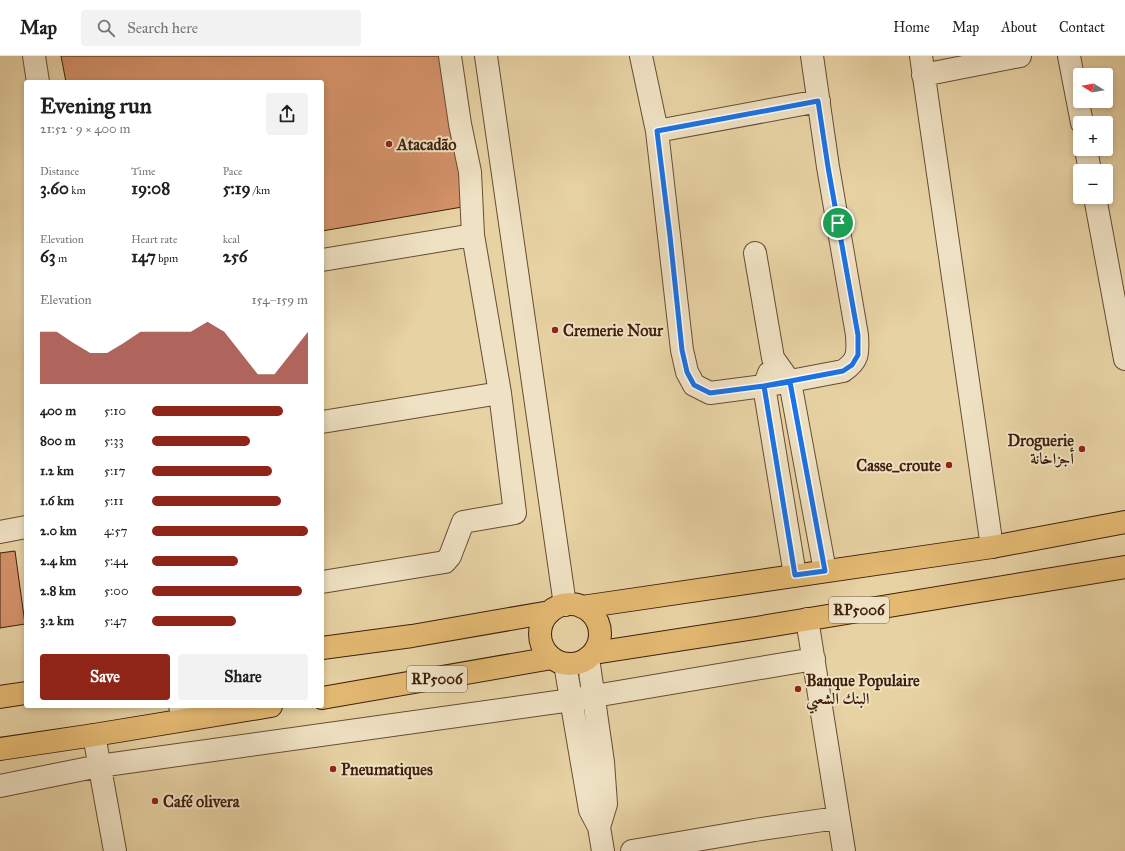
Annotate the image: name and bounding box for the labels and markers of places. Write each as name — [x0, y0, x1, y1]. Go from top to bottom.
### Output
place label: Atacadão — [396, 135, 457, 154]
marker: Atacadão — [384, 139, 394, 149]
pin — [821, 206, 855, 240]
place label: Cremerie Nour — [563, 321, 664, 340]
marker: Cremerie Nour — [550, 325, 560, 335]
place label: Droguerie أجزاخانة — [1007, 431, 1074, 468]
marker: Droguerie أجزاخانة — [1077, 444, 1087, 454]
place label: Casse_croute — [856, 456, 941, 475]
marker: Casse_croute — [944, 460, 954, 470]
place label: Banque Populaire البنك الشعبي — [806, 671, 920, 714]
marker: Banque Populaire البنك الشعبي — [793, 684, 803, 694]
place label: Pneumatiques — [341, 760, 433, 780]
marker: Pneumatiques — [328, 764, 338, 774]
place label: Café olivera — [163, 792, 241, 811]
marker: Café olivera — [150, 796, 160, 806]

